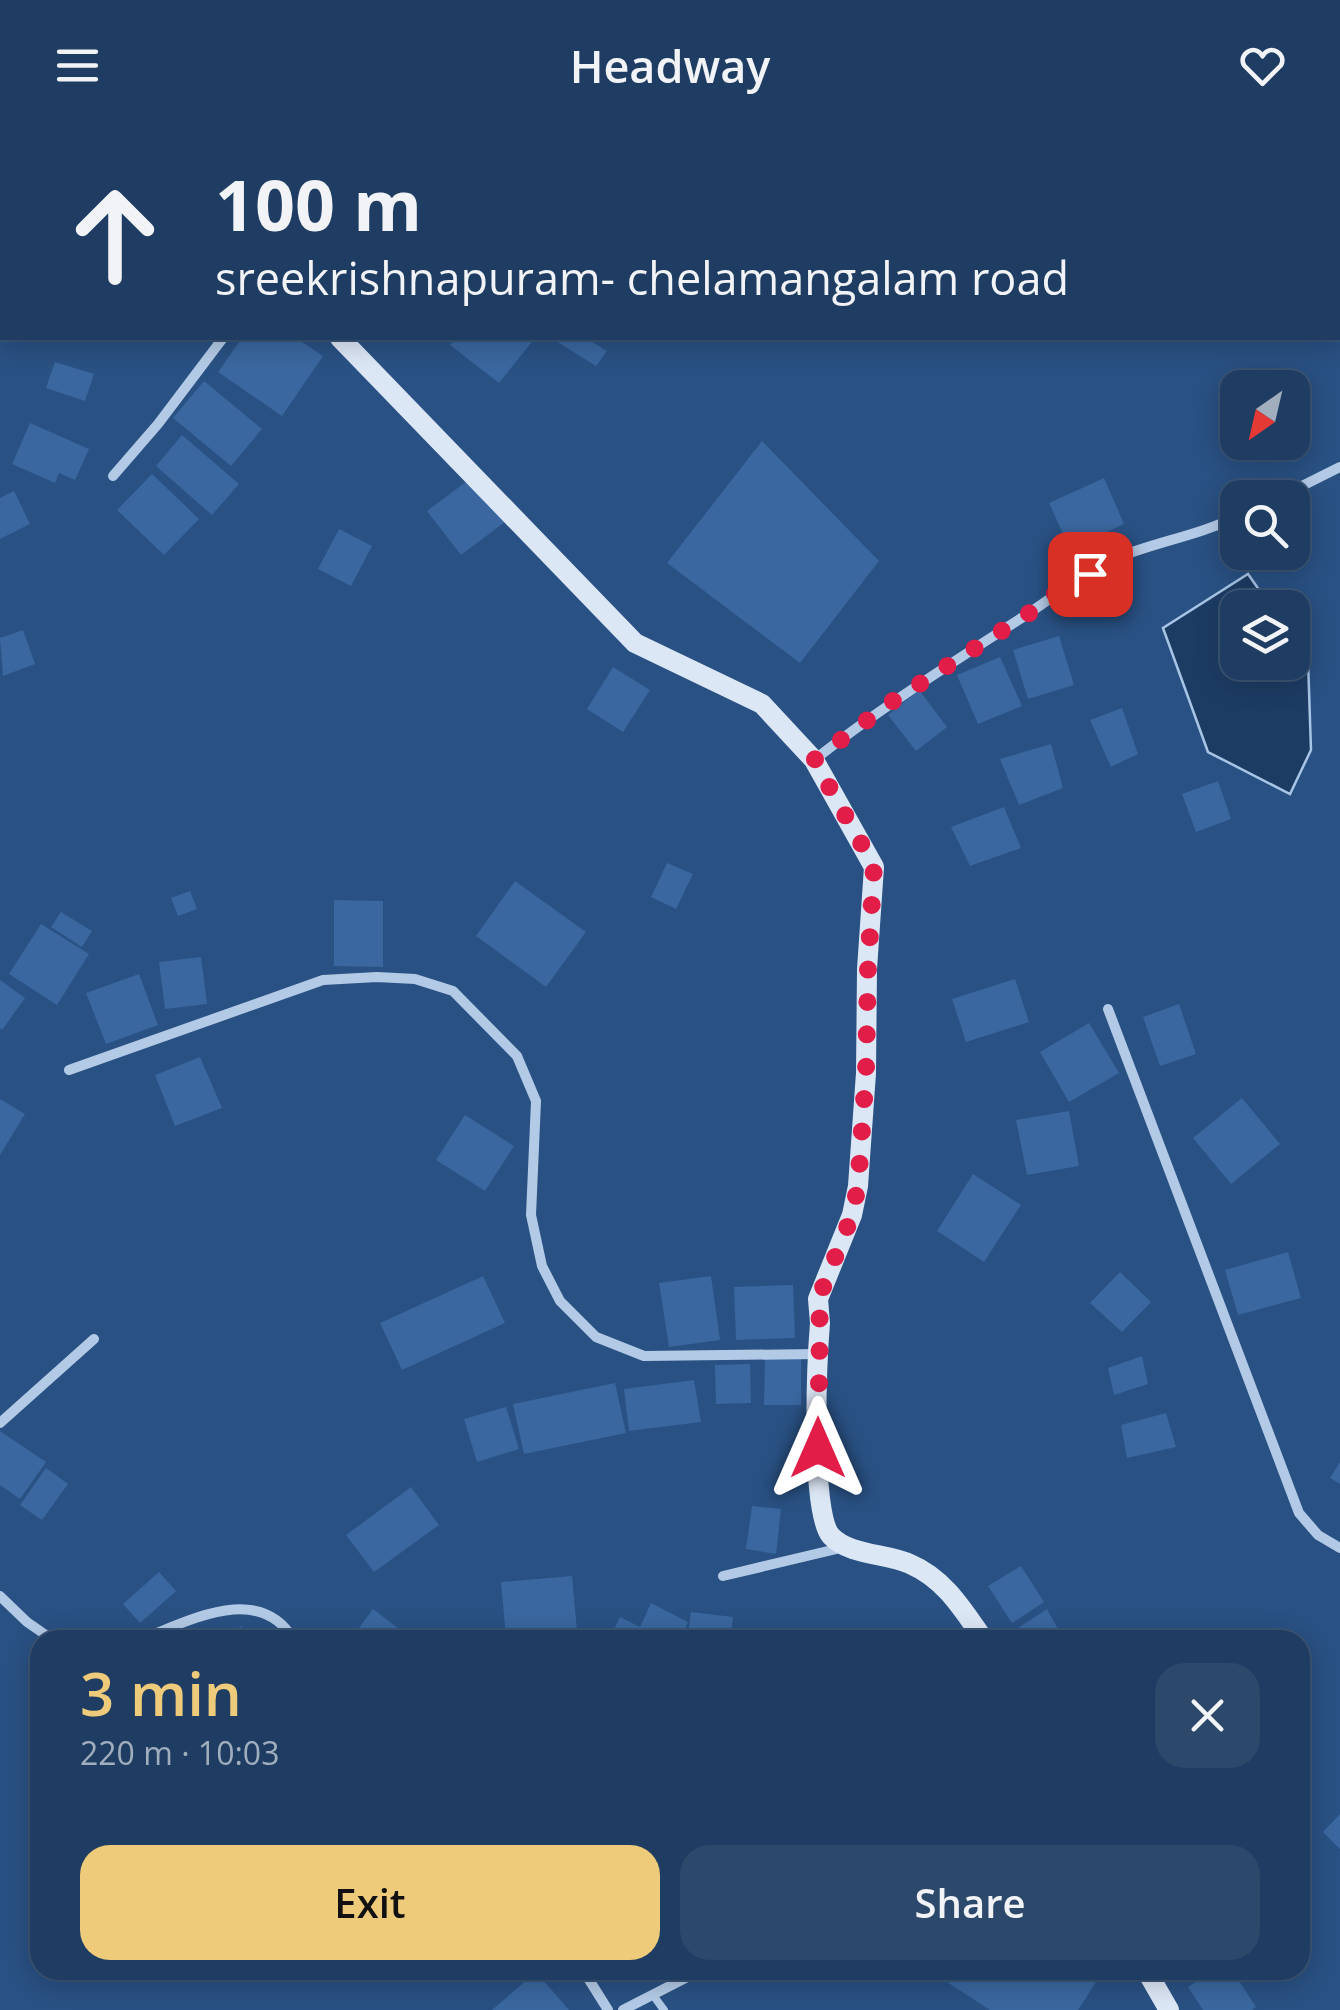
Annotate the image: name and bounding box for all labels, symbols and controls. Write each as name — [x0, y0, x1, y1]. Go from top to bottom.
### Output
text: Headway — [570, 35, 770, 96]
icon: menu — [50, 38, 105, 93]
icon: heart — [1235, 38, 1290, 93]
text: 100 m — [215, 156, 422, 252]
icon: ahead — [50, 170, 180, 300]
text: sreekrishnapuram- chelamangalam road — [215, 247, 1069, 308]
north arrow — [1220, 370, 1310, 460]
map controls — [1220, 370, 1310, 680]
button: search — [1220, 480, 1310, 570]
pin — [1048, 532, 1133, 617]
icon: arrive — [1063, 547, 1118, 602]
button: layers — [1220, 590, 1310, 680]
position arrow — [766, 1396, 870, 1500]
text: 3 min — [80, 1652, 242, 1734]
button: close — [1155, 1663, 1260, 1768]
text: 220 m · 10:03 — [80, 1731, 279, 1774]
button: Exit — [80, 1845, 660, 1960]
button: Share — [680, 1845, 1260, 1960]

